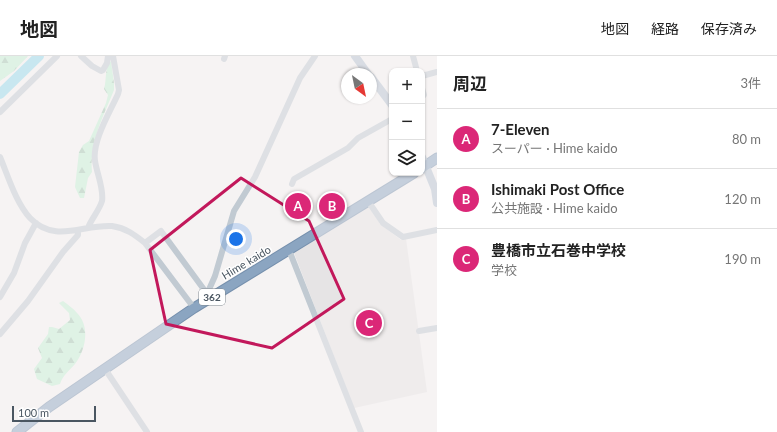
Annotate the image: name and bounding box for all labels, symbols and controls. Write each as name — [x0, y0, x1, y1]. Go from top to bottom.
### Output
text: 地図 — [20, 17, 58, 40]
text: 地図 — [601, 20, 629, 37]
text: 経路 — [651, 20, 679, 37]
text: 保存済み — [701, 20, 757, 37]
north arrow — [341, 68, 377, 104]
map controls — [389, 68, 425, 176]
button: + — [389, 68, 425, 104]
text: 周辺 — [453, 73, 487, 94]
text: 3件 — [740, 75, 761, 91]
button: − — [389, 104, 425, 140]
text: 7-Eleven — [491, 120, 550, 138]
text: A — [461, 131, 471, 147]
text: 80 m — [732, 131, 761, 147]
button: layers — [389, 140, 425, 176]
text: スーパー · Hime kaido — [491, 140, 618, 156]
text: Ishimaki Post Office — [491, 180, 624, 198]
pin: A — [285, 191, 311, 221]
pin: B — [319, 191, 345, 221]
text: B — [462, 191, 470, 207]
text: 120 m — [724, 191, 761, 207]
text: 公共施設 · Hime kaido — [491, 200, 618, 216]
your location — [226, 229, 246, 249]
text: 豊橋市立石巻中学校 — [491, 241, 626, 259]
street label: Hime kaido — [219, 242, 273, 282]
text: C — [462, 251, 470, 267]
text: 190 m — [724, 251, 761, 267]
text: 学校 — [491, 262, 517, 278]
road number: 362 — [199, 289, 225, 305]
pin: C — [356, 308, 382, 338]
scale bar — [12, 404, 96, 423]
text: 100 m — [18, 406, 49, 419]

